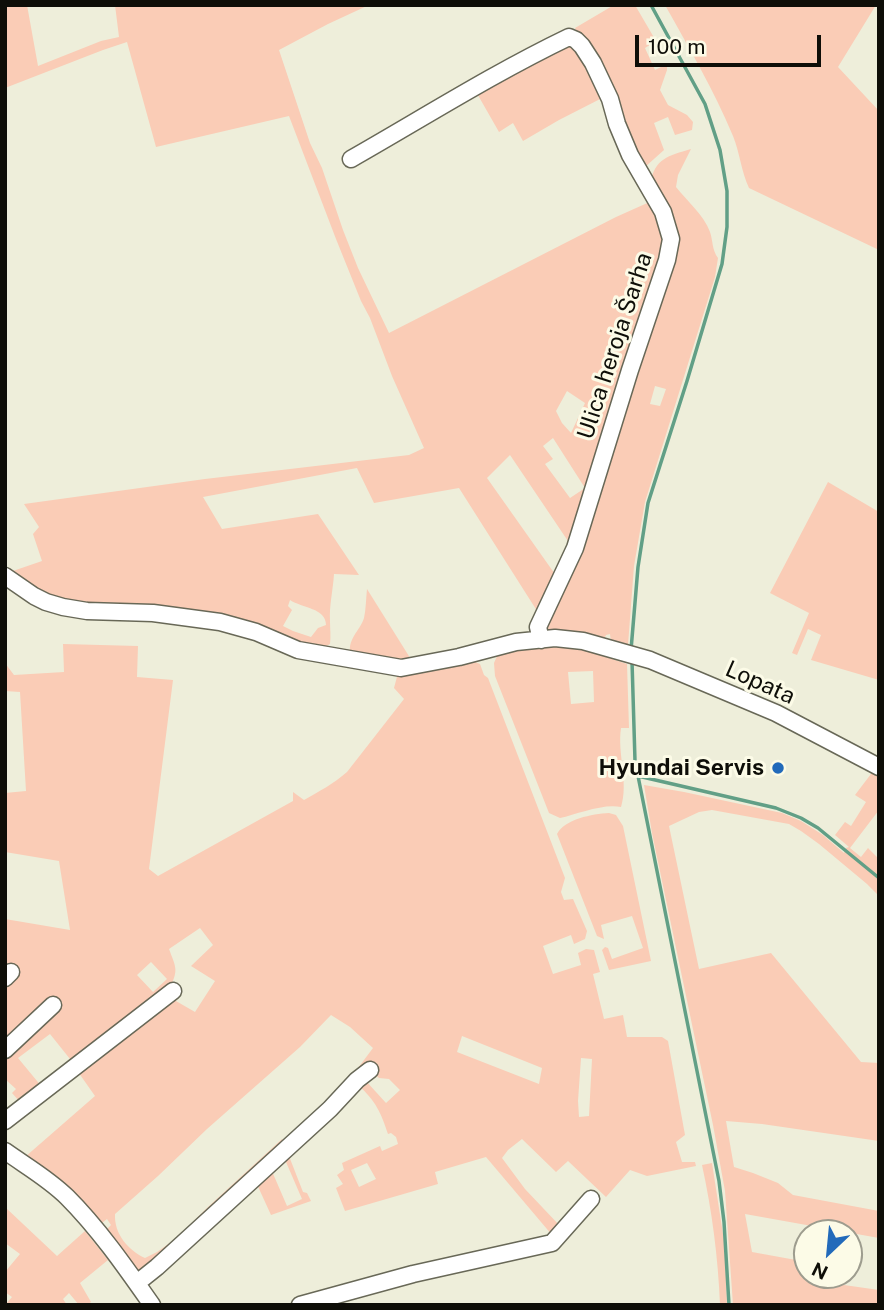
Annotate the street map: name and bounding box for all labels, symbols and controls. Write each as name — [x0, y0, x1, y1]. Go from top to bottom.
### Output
scale bar — [639, 21, 824, 65]
text: 100 m — [648, 34, 705, 59]
street label: Ulica heroja Šarha — [572, 249, 658, 443]
street label: Lopata — [721, 656, 799, 710]
place label: Hyundai Servis — [599, 754, 764, 782]
marker: Hyundai Servis — [770, 760, 786, 776]
north arrow — [793, 1219, 863, 1289]
text: N — [808, 1258, 831, 1284]

